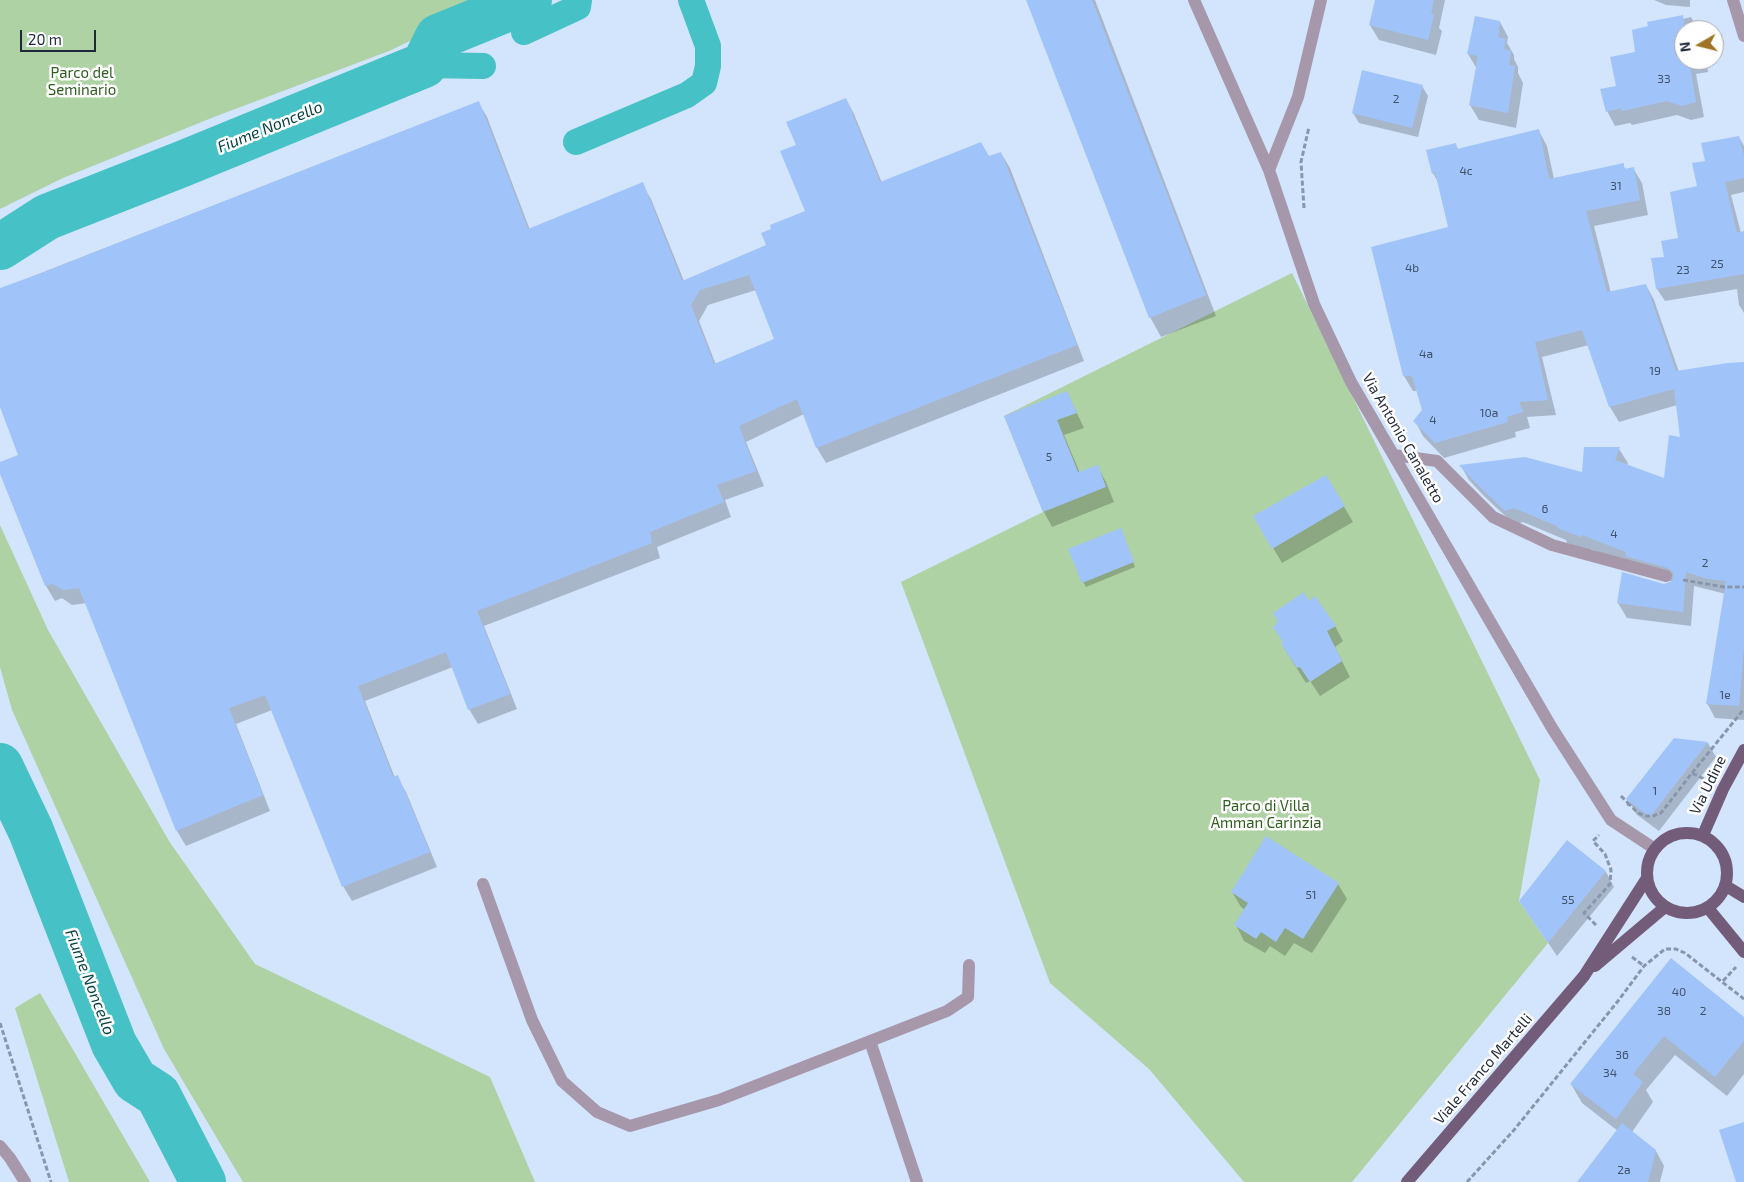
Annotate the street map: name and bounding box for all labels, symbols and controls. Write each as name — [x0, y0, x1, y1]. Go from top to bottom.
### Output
scale bar — [22, 20, 99, 52]
north arrow — [1674, 20, 1724, 70]
text: 20 m — [28, 30, 62, 48]
text: N — [1676, 41, 1694, 53]
park label: Parco del Seminario — [48, 64, 116, 99]
house number: 33 — [1657, 72, 1671, 86]
house number: 2 — [1393, 92, 1399, 106]
water label: Fiume Noncello — [215, 97, 325, 157]
house number: 4c — [1459, 164, 1473, 178]
house number: 31 — [1610, 179, 1622, 193]
house number: 25 — [1710, 257, 1724, 271]
house number: 4b — [1405, 261, 1419, 275]
house number: 23 — [1676, 263, 1690, 277]
house number: 4a — [1419, 347, 1433, 361]
house number: 19 — [1649, 364, 1661, 378]
street label: Via Antonio Canaletto — [1358, 370, 1448, 506]
house number: 10a — [1480, 406, 1498, 420]
house number: 4 — [1429, 413, 1437, 427]
house number: 5 — [1046, 450, 1052, 464]
house number: 6 — [1542, 502, 1548, 516]
house number: 4 — [1610, 527, 1618, 541]
house number: 2 — [1702, 556, 1708, 570]
house number: 1e — [1719, 688, 1731, 702]
street label: Via Udine — [1686, 753, 1730, 817]
house number: 1 — [1653, 784, 1657, 798]
park label: Parco di Villa Amman Carinzia — [1211, 797, 1321, 832]
house number: 51 — [1305, 888, 1317, 902]
house number: 55 — [1562, 893, 1574, 907]
water label: Fiume Noncello — [61, 926, 119, 1038]
house number: 40 — [1672, 985, 1686, 999]
house number: 38 — [1657, 1004, 1671, 1018]
house number: 2 — [1700, 1004, 1706, 1018]
street label: Viale Franco Martelli — [1430, 1010, 1536, 1128]
house number: 36 — [1615, 1048, 1629, 1062]
house number: 34 — [1603, 1066, 1617, 1080]
house number: 2a — [1617, 1163, 1631, 1177]

